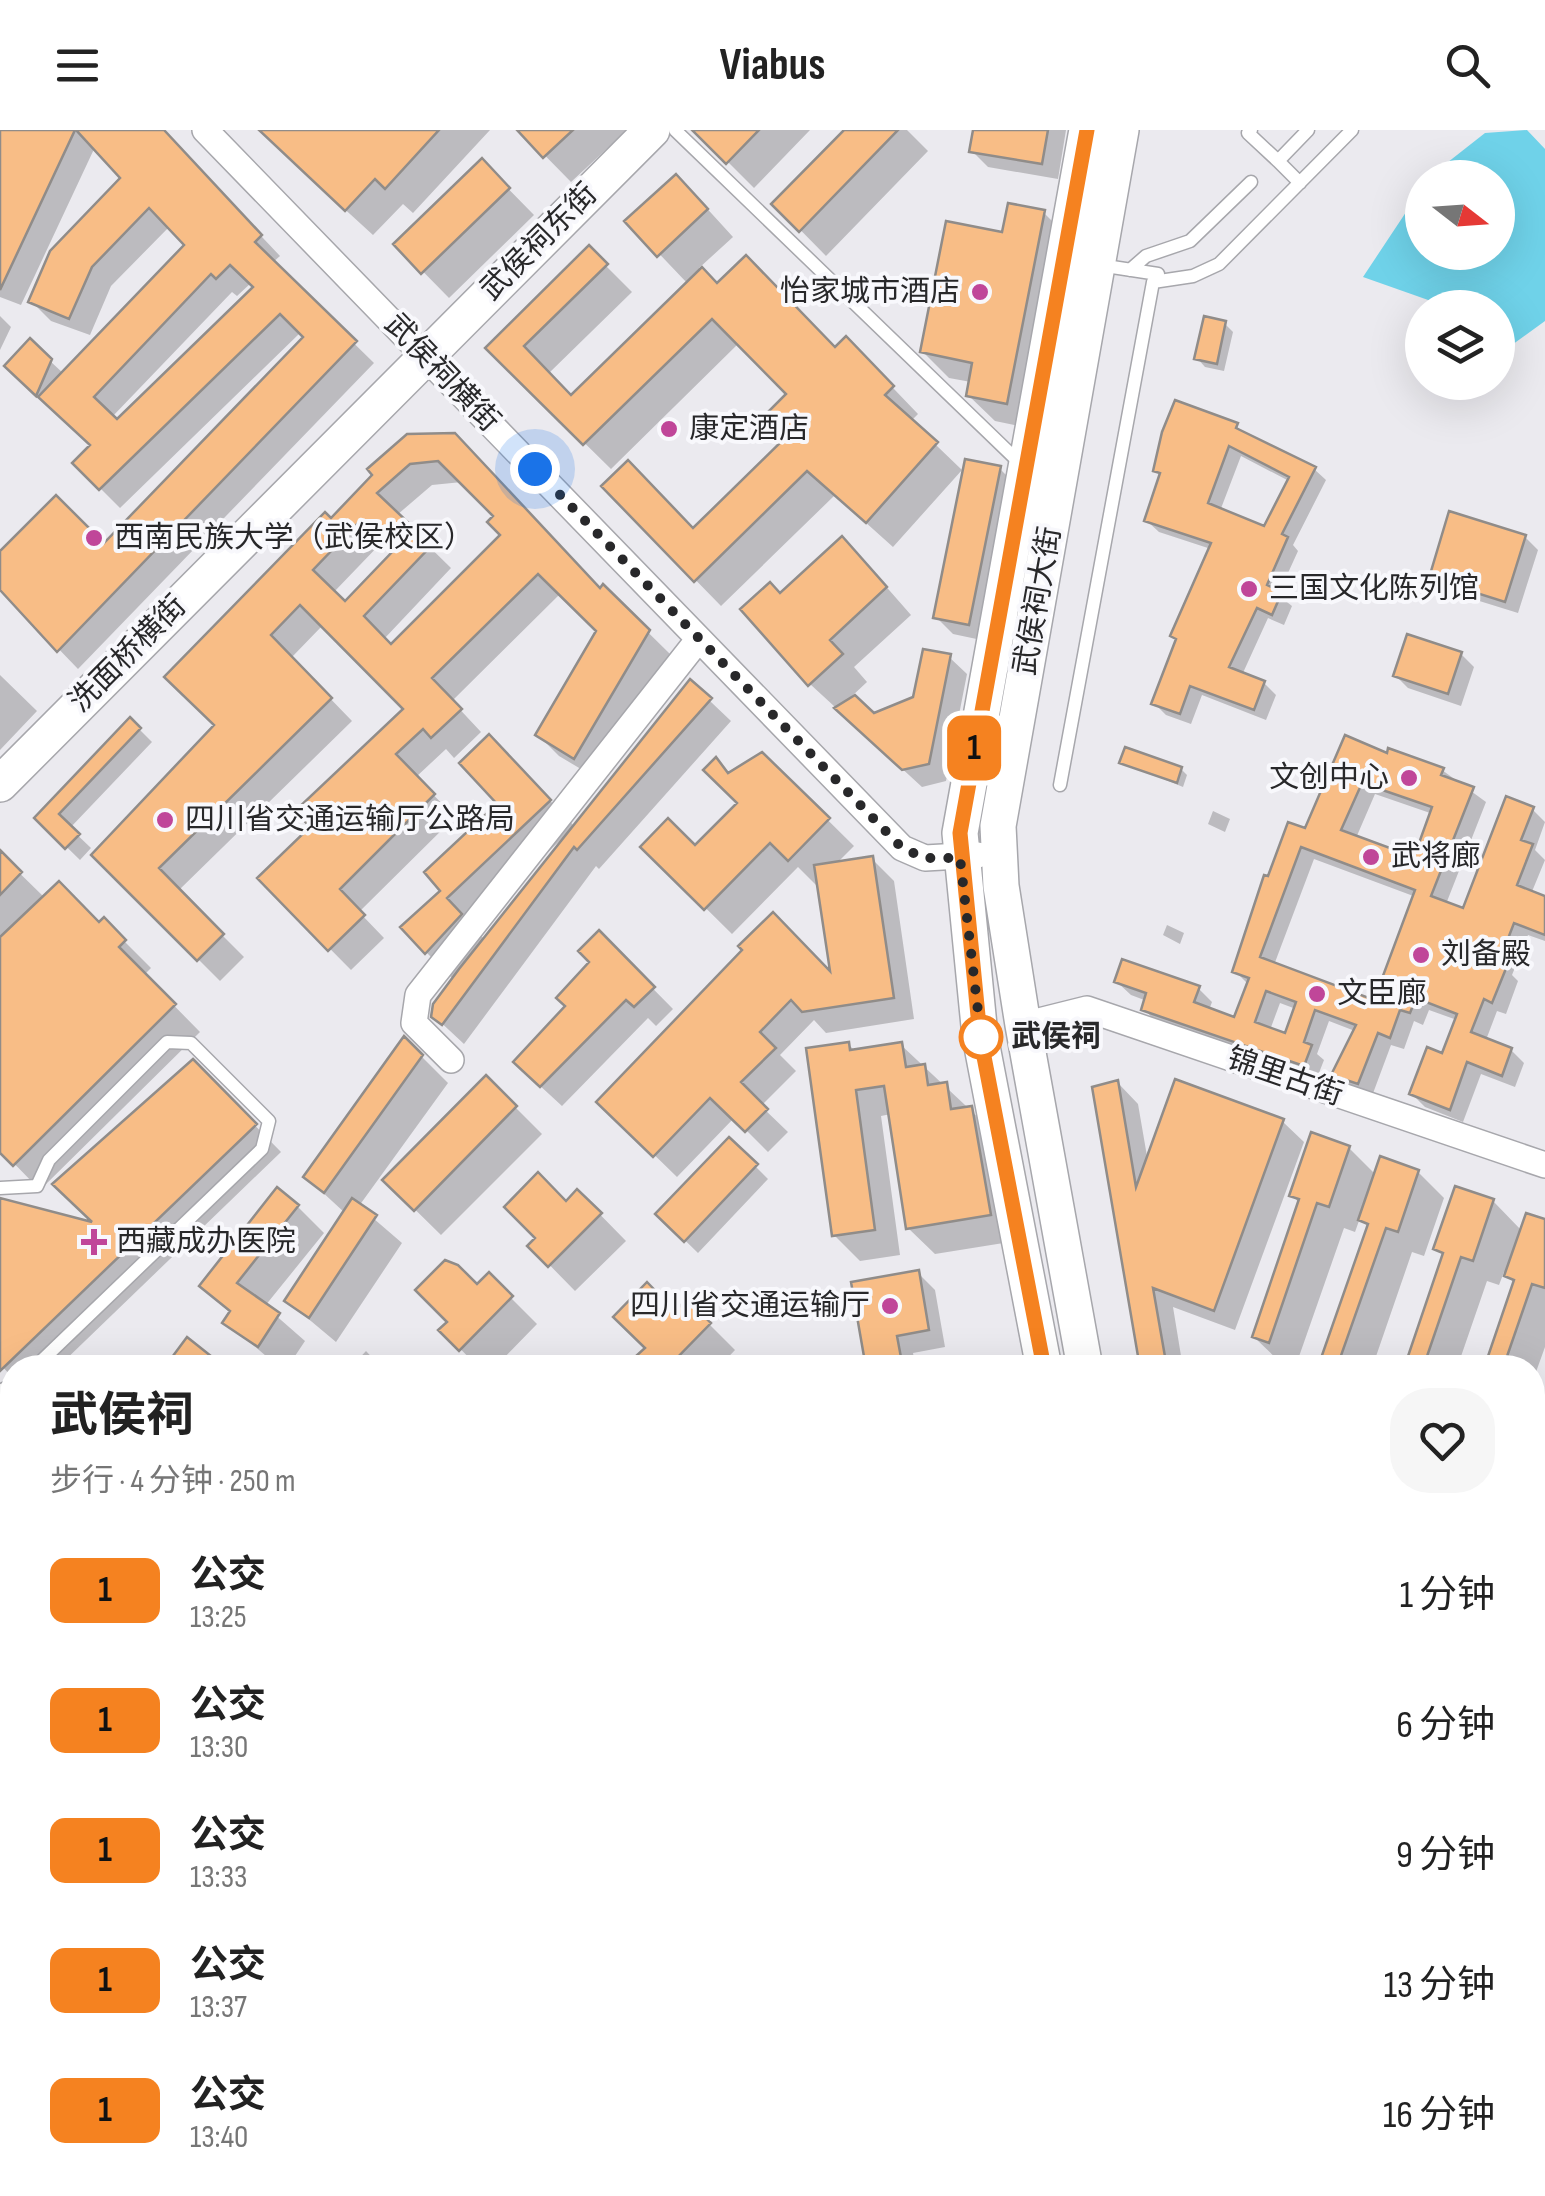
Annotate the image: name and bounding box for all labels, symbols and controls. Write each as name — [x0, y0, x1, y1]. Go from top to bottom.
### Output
icon: menu — [50, 38, 105, 93]
text: Viabus — [719, 38, 826, 93]
icon: search — [1440, 38, 1495, 93]
north arrow — [1405, 160, 1515, 270]
map controls — [1405, 160, 1515, 400]
street label: 武侯祠东街 — [473, 176, 605, 308]
place label: 怡家城市酒店 — [780, 274, 960, 310]
marker: 怡家城市酒店 — [969, 281, 991, 303]
button: layers — [1405, 290, 1515, 400]
street label: 武侯祠横街 — [377, 307, 507, 439]
place label: 康定酒店 — [689, 411, 809, 447]
marker: 康定酒店 — [658, 418, 680, 440]
your location — [510, 444, 560, 494]
place label: 西南民族大学（武侯校区） — [114, 520, 474, 556]
street label: 武侯祠大街 — [1007, 524, 1069, 678]
marker: 西南民族大学（武侯校区） — [83, 527, 105, 549]
place label: 三国文化陈列馆 — [1269, 571, 1479, 607]
marker: 三国文化陈列馆 — [1238, 578, 1260, 600]
street label: 洗面桥横街 — [62, 588, 194, 720]
line badge: 1 — [942, 716, 1006, 780]
text: 1 — [967, 727, 981, 770]
place label: 文创中心 — [1269, 760, 1389, 796]
marker: 文创中心 — [1398, 767, 1420, 789]
place label: 四川省交通运输厅公路局 — [185, 802, 515, 838]
marker: 四川省交通运输厅公路局 — [154, 809, 176, 831]
place label: 武将廊 — [1391, 839, 1481, 875]
marker: 武将廊 — [1360, 846, 1382, 868]
place label: 刘备殿 — [1441, 937, 1531, 973]
marker: 刘备殿 — [1410, 944, 1432, 966]
place label: 文臣廊 — [1337, 976, 1427, 1012]
marker: 文臣廊 — [1306, 983, 1328, 1005]
marker: 武侯祠 — [960, 1016, 1002, 1058]
place label: 武侯祠 — [1011, 1019, 1101, 1055]
street label: 锦里古街 — [1222, 1040, 1348, 1114]
place label: 西藏成办医院 — [116, 1224, 296, 1260]
marker: 西藏成办医院 — [81, 1229, 107, 1255]
place label: 四川省交通运输厅 — [630, 1288, 870, 1324]
marker: 四川省交通运输厅 — [879, 1295, 901, 1317]
text: 武侯祠 — [50, 1388, 194, 1445]
button: heart — [1390, 1388, 1495, 1493]
text: 步行 · 4 分钟 · 250 m — [50, 1462, 295, 1501]
text: 公交 — [190, 1553, 266, 1598]
text: 1 — [98, 1569, 112, 1612]
text: 1 分钟 — [1400, 1573, 1495, 1618]
text: 13:25 — [190, 1598, 247, 1637]
text: 公交 — [190, 1683, 266, 1728]
text: 1 — [98, 1699, 112, 1742]
text: 6 分钟 — [1396, 1703, 1495, 1748]
text: 13:30 — [190, 1728, 248, 1767]
text: 公交 — [190, 1813, 266, 1858]
text: 1 — [98, 1829, 112, 1872]
text: 9 分钟 — [1396, 1833, 1495, 1878]
text: 13:33 — [190, 1858, 248, 1897]
text: 公交 — [190, 1943, 266, 1988]
text: 1 — [98, 1959, 112, 2002]
text: 13 分钟 — [1384, 1963, 1495, 2008]
text: 13:37 — [190, 1988, 247, 2027]
text: 公交 — [190, 2073, 266, 2118]
text: 1 — [98, 2089, 112, 2132]
text: 16 分钟 — [1383, 2093, 1495, 2138]
text: 13:40 — [190, 2118, 248, 2157]

